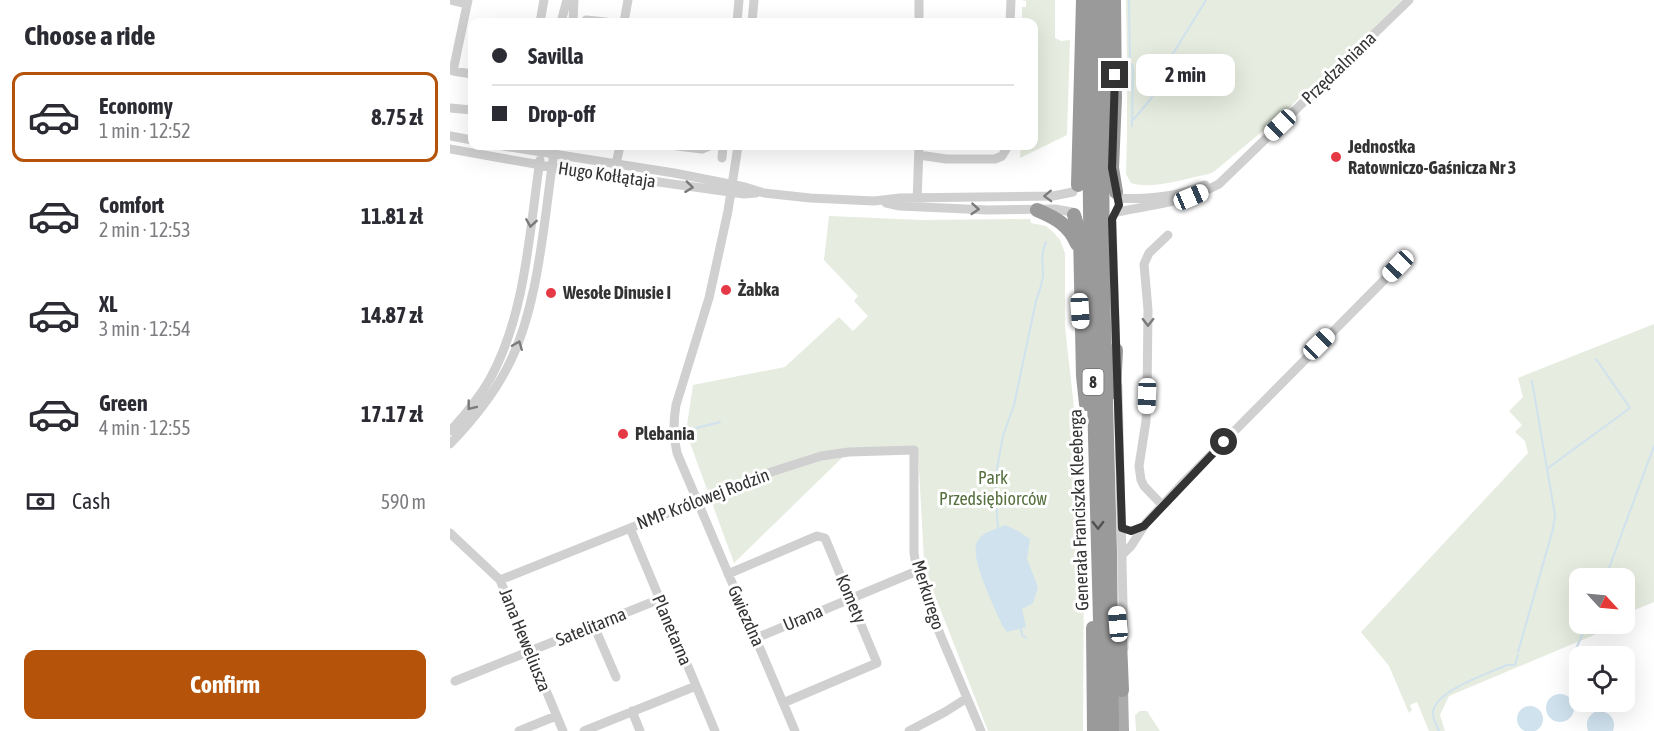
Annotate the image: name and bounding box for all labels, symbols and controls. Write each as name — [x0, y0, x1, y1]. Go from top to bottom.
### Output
text: Choose a ride — [24, 20, 156, 51]
street label: Przędzalniana — [1297, 27, 1380, 108]
text: Savilla — [528, 43, 583, 69]
callout: 2 min — [1136, 54, 1235, 96]
route end — [1101, 61, 1128, 88]
text: 2 min — [1165, 63, 1206, 86]
icon: car — [27, 90, 81, 144]
text: Economy — [99, 93, 173, 119]
text: Drop-off — [528, 101, 595, 127]
text: 8.75 zł — [371, 104, 423, 130]
car — [1261, 106, 1299, 144]
text: 1 min · 12:52 — [99, 119, 191, 142]
place label: Jednostka Ratowniczo-Gaśnicza Nr 3 — [1347, 136, 1516, 178]
marker: Jednostka Ratowniczo-Gaśnicza Nr 3 — [1329, 150, 1343, 164]
street label: Hugo Kołłątaja — [557, 157, 657, 192]
one-way arrow — [684, 180, 693, 192]
car — [1171, 182, 1211, 212]
icon: car — [27, 189, 81, 243]
one-way arrow — [1044, 190, 1053, 203]
text: Comfort — [99, 192, 164, 218]
one-way arrow — [971, 202, 980, 215]
text: 11.81 zł — [361, 203, 423, 229]
one-way arrow — [525, 217, 538, 227]
text: 2 min · 12:53 — [99, 218, 191, 241]
car — [1379, 247, 1417, 285]
place label: Żabka — [738, 279, 779, 300]
place label: Wesołe Dinusie I — [562, 282, 671, 303]
marker: Żabka — [719, 283, 733, 297]
marker: Wesołe Dinusie I — [544, 286, 558, 300]
icon: car — [27, 288, 81, 342]
text: XL — [99, 291, 117, 317]
car — [1070, 293, 1090, 329]
text: 14.87 zł — [361, 302, 423, 328]
text: 3 min · 12:54 — [99, 317, 191, 340]
one-way arrow — [1142, 318, 1154, 327]
car — [1300, 325, 1338, 363]
one-way arrow — [510, 340, 523, 350]
road number: 8 — [1082, 369, 1104, 395]
car — [1137, 378, 1157, 414]
icon: car — [27, 387, 81, 441]
text: Green — [99, 390, 148, 416]
one-way arrow — [468, 399, 479, 410]
text: 17.17 zł — [361, 401, 423, 427]
street label: Generała Franciszka Kleeberga — [1064, 409, 1093, 611]
text: 4 min · 12:55 — [99, 416, 191, 439]
place label: Plebania — [635, 423, 695, 444]
marker: Plebania — [616, 427, 630, 441]
route start — [1210, 428, 1237, 455]
street label: NMP Królowej Rodzin — [634, 464, 772, 533]
park label: Park Przedsiębiorców — [939, 467, 1047, 509]
icon: cash — [24, 485, 57, 518]
text: Cash — [72, 488, 111, 514]
text: 590 m — [381, 490, 426, 513]
one-way arrow — [1091, 521, 1104, 530]
street label: Merkurego — [908, 558, 949, 632]
north arrow — [1569, 568, 1635, 634]
map controls — [1569, 568, 1635, 712]
street label: Komety — [832, 571, 871, 626]
street label: Gwiezdna — [724, 582, 769, 650]
street label: Jana Heweliusza — [495, 585, 556, 695]
street label: Planetarna — [648, 591, 697, 668]
street label: Urana — [780, 600, 826, 635]
street label: Satelitarna — [553, 603, 629, 650]
car — [1107, 605, 1129, 643]
button: locate — [1569, 646, 1635, 712]
button: Confirm — [24, 650, 426, 719]

